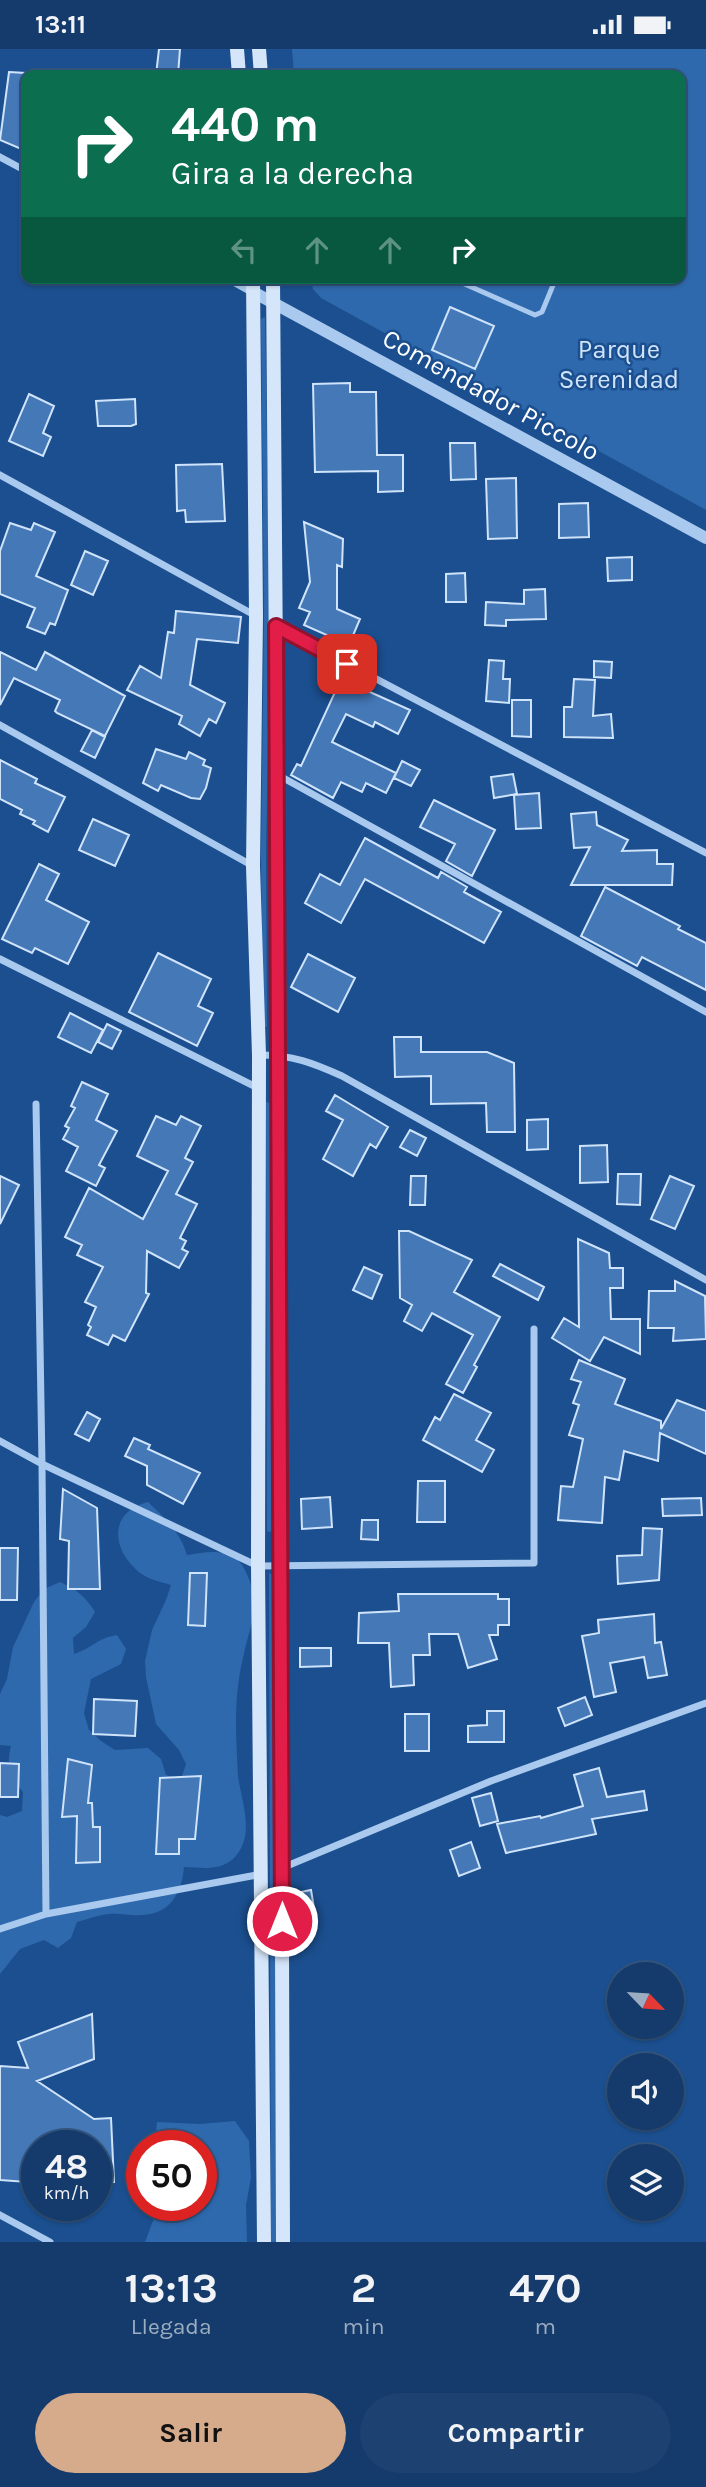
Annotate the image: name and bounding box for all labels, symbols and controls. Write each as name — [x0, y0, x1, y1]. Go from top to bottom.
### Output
text: 13:11 — [35, 9, 86, 40]
text: 440 m — [171, 96, 319, 153]
icon: right — [56, 98, 147, 189]
text: Gira a la derecha — [171, 155, 414, 192]
icon: left — [225, 231, 263, 269]
icon: ahead — [298, 231, 336, 269]
icon: ahead — [371, 231, 409, 269]
icon: right — [444, 231, 482, 269]
street label: Comendador Piccolo — [377, 323, 605, 467]
park label: Parque Serenidad — [559, 334, 679, 395]
pin — [317, 634, 377, 694]
icon: arrive — [328, 645, 366, 683]
position arrow — [245, 1884, 319, 1958]
north arrow — [607, 1962, 684, 2039]
map controls — [607, 1962, 684, 2221]
button: sound — [607, 2053, 684, 2130]
speed limit sign: 50 — [126, 2130, 217, 2221]
button: layers — [607, 2144, 684, 2221]
text: 48 — [45, 2146, 88, 2187]
text: km/h — [44, 2182, 89, 2204]
text: 13:13 — [124, 2263, 218, 2313]
text: 2 — [351, 2263, 376, 2313]
text: 470 — [509, 2263, 582, 2313]
text: Llegada — [131, 2313, 212, 2340]
text: min — [342, 2313, 385, 2340]
text: m — [535, 2313, 556, 2340]
button: Salir — [35, 2393, 346, 2473]
button: Compartir — [360, 2393, 671, 2473]

